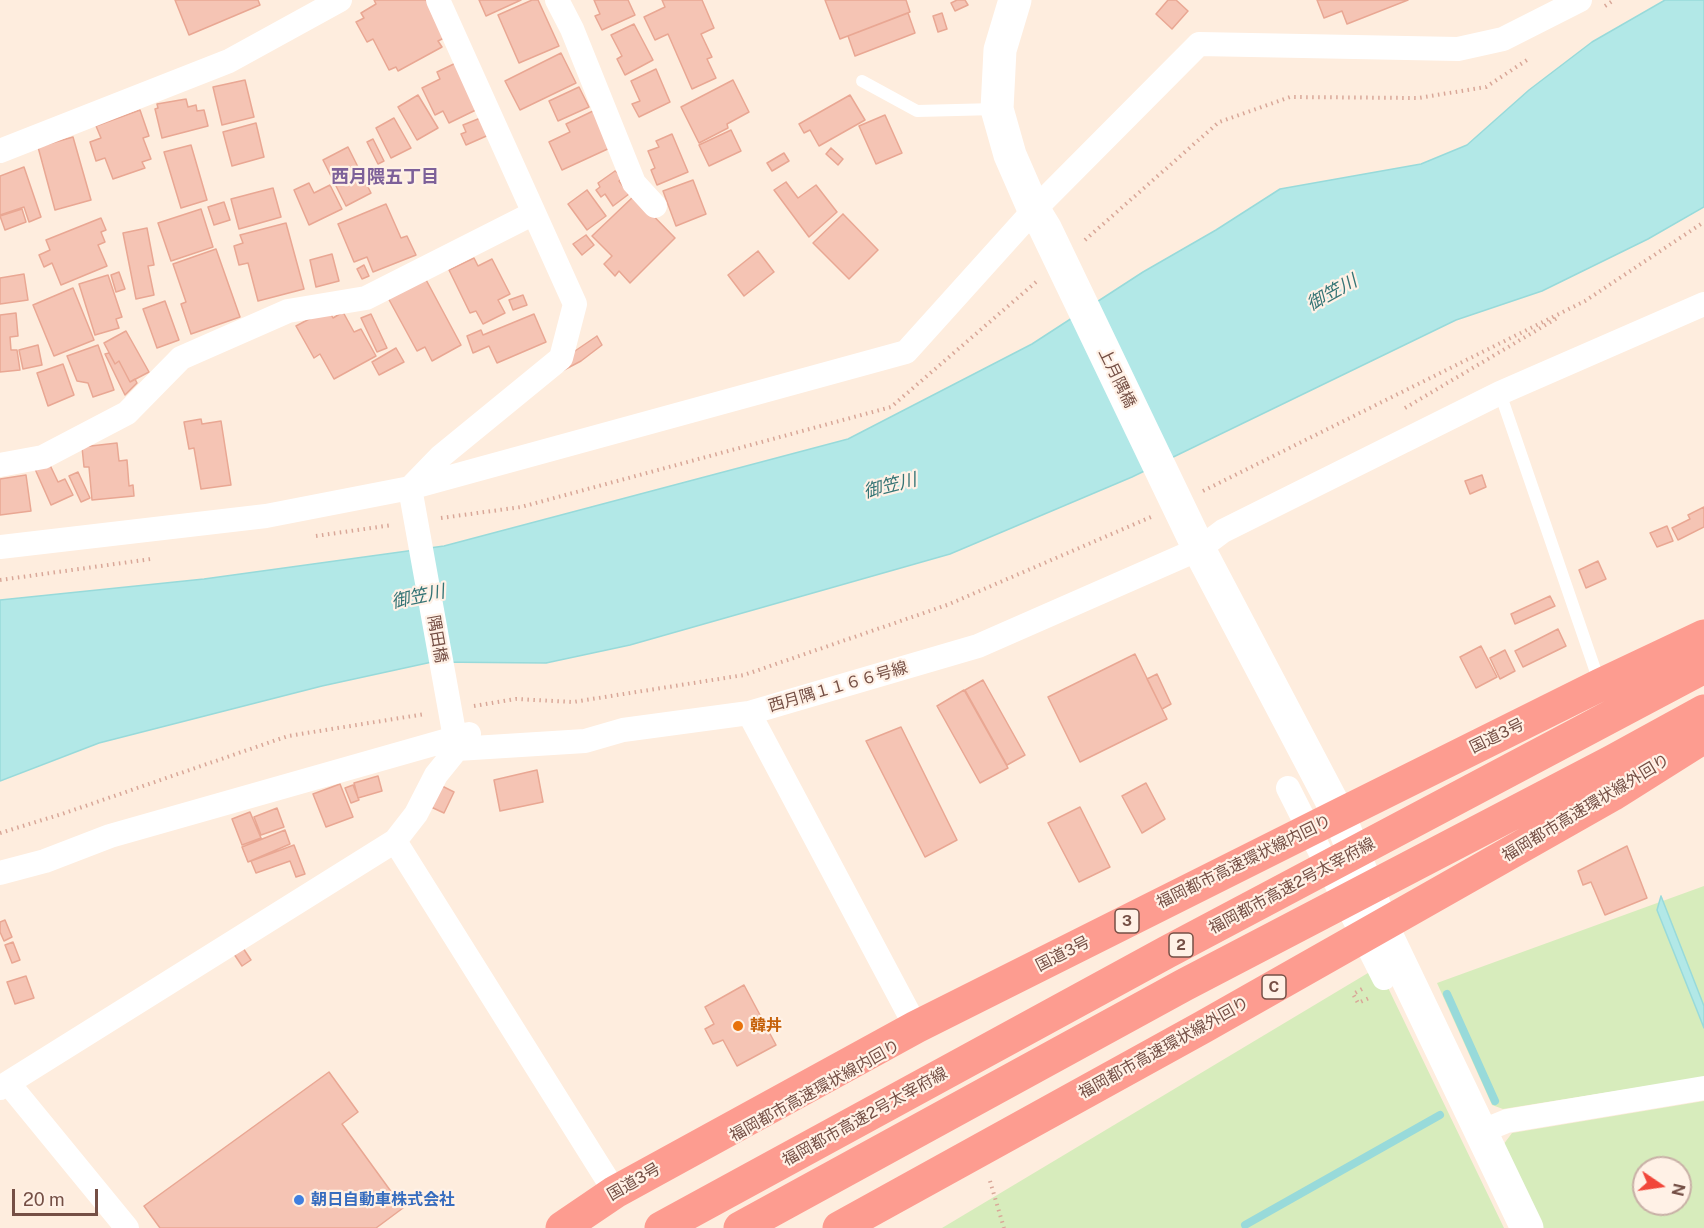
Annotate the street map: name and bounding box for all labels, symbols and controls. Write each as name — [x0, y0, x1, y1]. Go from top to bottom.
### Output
district label: 西月隈五丁目 — [331, 166, 439, 188]
water label: 御笠川 — [1303, 270, 1361, 316]
street label: 上月隅橋 — [1094, 345, 1140, 411]
water label: 御笠川 — [861, 469, 919, 503]
water label: 御笠川 — [389, 581, 447, 613]
street label: 隅田橋 — [423, 614, 451, 664]
street label: 西月隅１１６６号線 — [766, 658, 910, 716]
street label: 国道3号 — [1467, 715, 1527, 757]
street label: 福岡都市高速環状線外回り — [1499, 750, 1673, 866]
street label: 福岡都市高速環状線内回り — [1154, 811, 1334, 913]
street label: 福岡都市高速2号太宰府線 — [1206, 834, 1378, 938]
road number: 3 — [1115, 909, 1139, 933]
street label: 国道3号 — [1033, 932, 1093, 976]
road number: 2 — [1169, 933, 1193, 957]
road number: C — [1262, 975, 1286, 999]
street label: 福岡都市高速環状線外回り — [1075, 993, 1253, 1103]
place label: 韓丼 — [750, 1016, 782, 1036]
marker: 韓丼 — [731, 1019, 745, 1033]
street label: 福岡都市高速環状線内回り — [726, 1036, 904, 1146]
street label: 福岡都市高速2号太宰府線 — [779, 1064, 951, 1170]
north arrow — [1632, 1156, 1692, 1216]
street label: 国道3号 — [604, 1159, 664, 1205]
scale bar — [15, 1177, 100, 1215]
text: N — [1667, 1181, 1689, 1198]
text: 20 m — [23, 1189, 65, 1210]
place label: 朝日自動車株式会社 — [311, 1190, 455, 1210]
marker: 朝日自動車株式会社 — [292, 1193, 306, 1207]

